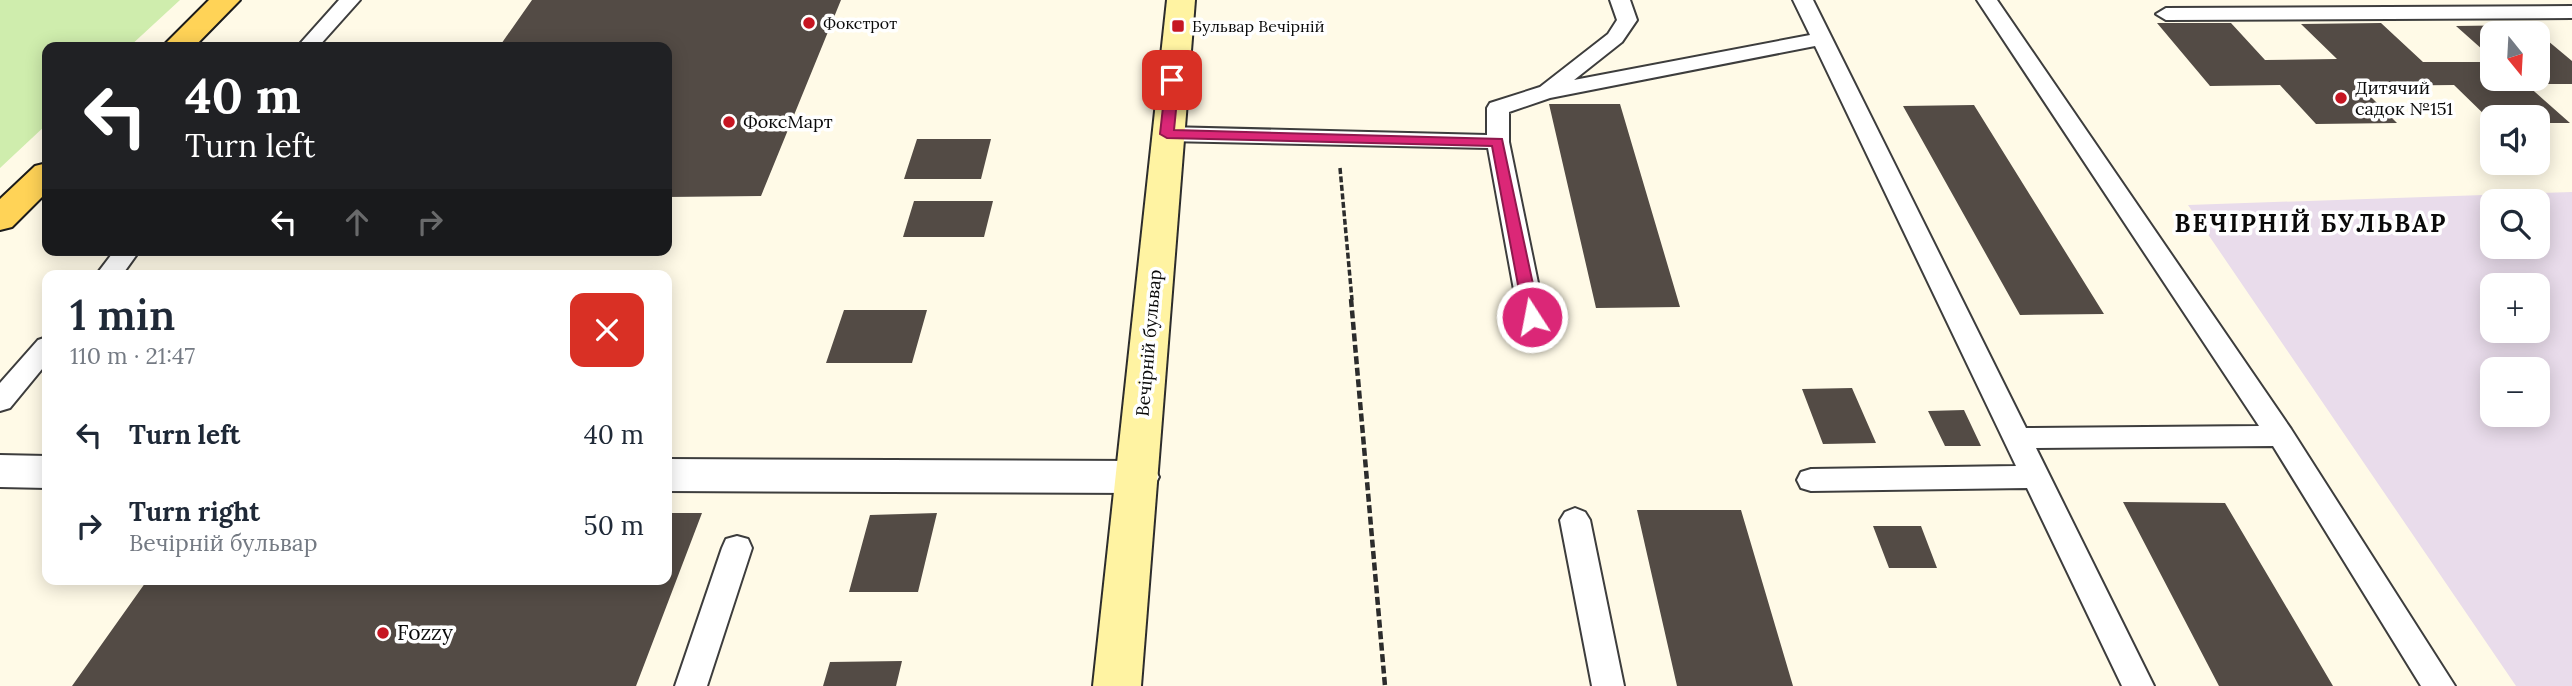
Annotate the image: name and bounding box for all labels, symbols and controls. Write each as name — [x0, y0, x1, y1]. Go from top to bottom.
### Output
place label: Фокстрот — [823, 13, 897, 33]
marker: Фокстрот — [801, 15, 817, 31]
place label: Бульвар Вечірній — [1192, 16, 1324, 36]
marker: Бульвар Вечірній — [1170, 18, 1186, 34]
north arrow — [2480, 21, 2550, 91]
map controls — [2480, 21, 2550, 427]
pin — [1142, 50, 1202, 110]
icon: arrive — [1153, 61, 1191, 99]
text: 40 m — [185, 64, 301, 126]
icon: left — [70, 70, 161, 161]
place label: Дитячий садок №151 — [2355, 76, 2453, 120]
marker: Дитячий садок №151 — [2333, 90, 2349, 106]
button: sound — [2480, 105, 2550, 175]
place label: ФоксМарт — [743, 110, 833, 133]
marker: ФоксМарт — [721, 114, 737, 130]
text: Turn left — [185, 125, 315, 166]
button: search — [2480, 189, 2550, 259]
icon: left — [265, 203, 303, 241]
icon: ahead — [338, 203, 376, 241]
icon: right — [411, 203, 449, 241]
district label: ВЕЧІРНІЙ БУЛЬВАР — [2175, 208, 2447, 239]
street label: Вечірній бульвар — [1131, 269, 1166, 417]
button: + — [2480, 273, 2550, 343]
position arrow — [1495, 280, 1569, 354]
text: 1 min — [70, 288, 175, 342]
button: close — [570, 293, 644, 367]
text: 110 m · 21:47 — [70, 341, 195, 370]
button: − — [2480, 357, 2550, 427]
icon: left — [70, 416, 108, 454]
text: Turn left — [129, 418, 240, 451]
text: 40 m — [584, 418, 644, 451]
text: Turn right — [129, 495, 260, 528]
icon: right — [70, 507, 108, 545]
text: 50 m — [584, 509, 644, 542]
text: Вечірній бульвар — [129, 528, 317, 557]
place label: Fozzy — [397, 619, 453, 646]
marker: Fozzy — [375, 625, 391, 641]

